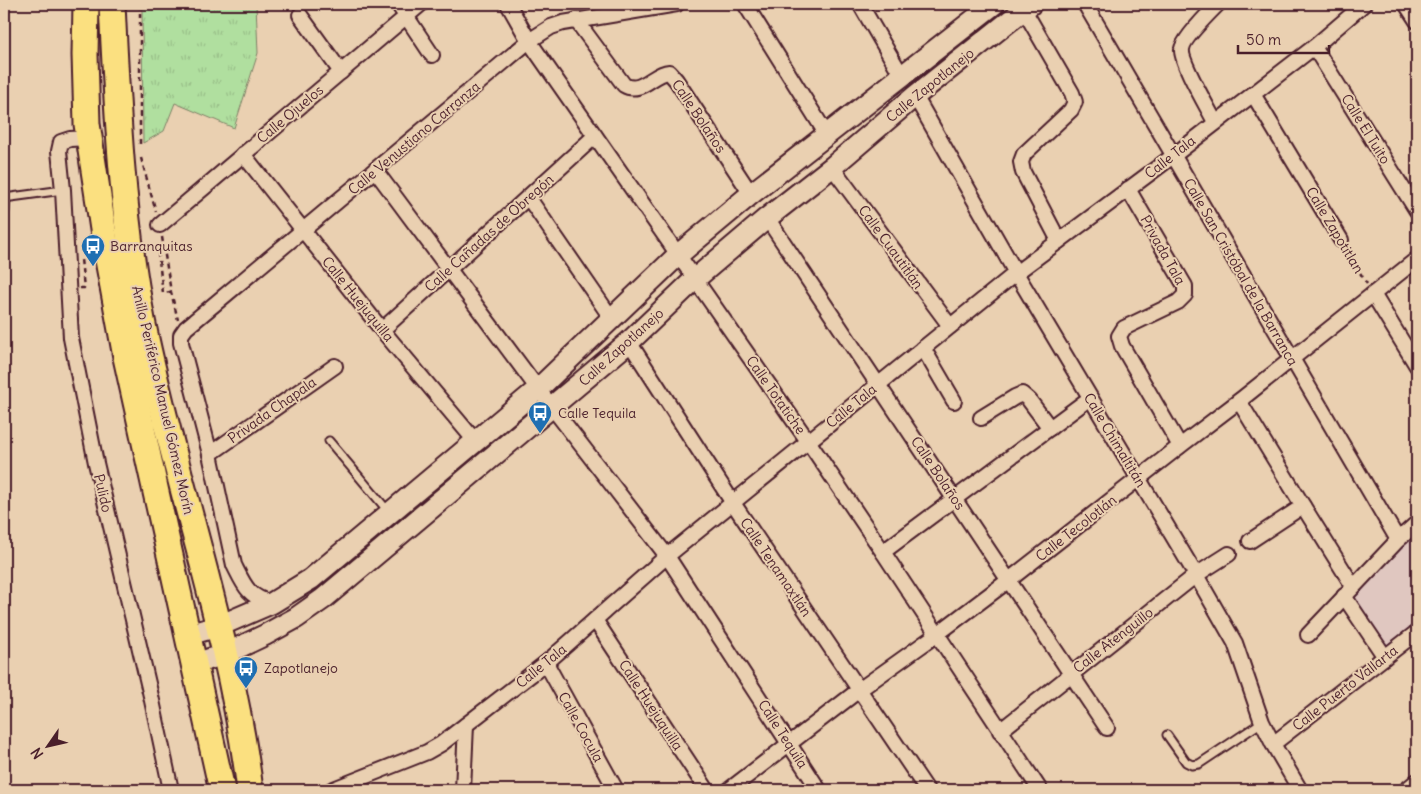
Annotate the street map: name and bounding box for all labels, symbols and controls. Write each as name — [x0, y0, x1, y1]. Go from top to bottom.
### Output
scale bar — [1238, 22, 1330, 54]
text: 50 m — [1246, 30, 1281, 49]
street label: Calle Zapotlanejo — [882, 44, 978, 126]
street label: Calle Bolaños — [668, 76, 730, 156]
street label: Calle Venustiano Carranza — [344, 77, 484, 199]
street label: Calle Ojuelos — [253, 81, 327, 147]
street label: Calle El Tuito — [1337, 91, 1395, 167]
street label: Calle Tala — [1141, 132, 1199, 182]
street label: Calle Cañadas de Obregón — [421, 170, 557, 296]
street label: Calle San Cristóbal de la Barranca — [1180, 175, 1302, 369]
street label: Calle Zapotitlan — [1302, 184, 1368, 276]
street label: Calle Cuautitlán — [855, 202, 927, 292]
street label: Privada Tala — [1136, 212, 1190, 288]
bus stop icon: Barranquitas — [80, 233, 106, 267]
place label: Barranquitas — [110, 237, 193, 255]
street label: Calle Huejuquilla — [318, 253, 398, 345]
street label: Anillo Periférico Manuel Gómez Morín — [128, 284, 198, 516]
street label: Calle Zapotlanejo — [575, 304, 667, 390]
street label: Calle Totatiche — [742, 352, 810, 438]
street label: Privada Chapala — [224, 373, 320, 447]
street label: Calle Tala — [822, 380, 880, 432]
street label: Calle Chimaltitán — [1080, 390, 1150, 490]
bus stop icon: Calle Tequila — [527, 400, 553, 434]
place label: Calle Tequila — [558, 404, 636, 422]
street label: Calle Bolaños — [907, 433, 969, 513]
street label: Pulido — [90, 472, 116, 514]
street label: Calle Tecolotlán — [1032, 491, 1120, 565]
street label: Calle Tenamaxtlán — [736, 514, 816, 620]
street label: Calle Atenguillo — [1069, 603, 1157, 677]
street label: Calle Tala — [512, 640, 570, 692]
street label: Calle Puerto Vallarta — [1289, 641, 1401, 735]
bus stop icon: Zapotlanejo — [233, 655, 259, 689]
street label: Calle Huejuquilla — [615, 656, 687, 754]
place label: Zapotlanejo — [264, 659, 338, 677]
street label: Calle Cocula — [554, 689, 608, 765]
street label: Calle Tequila — [754, 696, 812, 772]
north arrow — [22, 722, 72, 772]
text: N — [27, 744, 47, 762]

